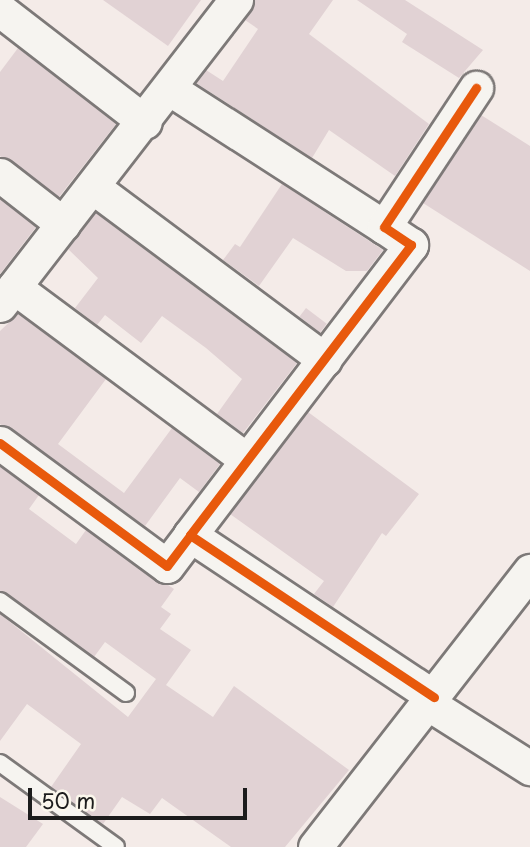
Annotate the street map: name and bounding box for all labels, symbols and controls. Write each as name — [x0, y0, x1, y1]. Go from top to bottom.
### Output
scale bar — [32, 774, 250, 818]
text: 50 m — [41, 784, 95, 816]

